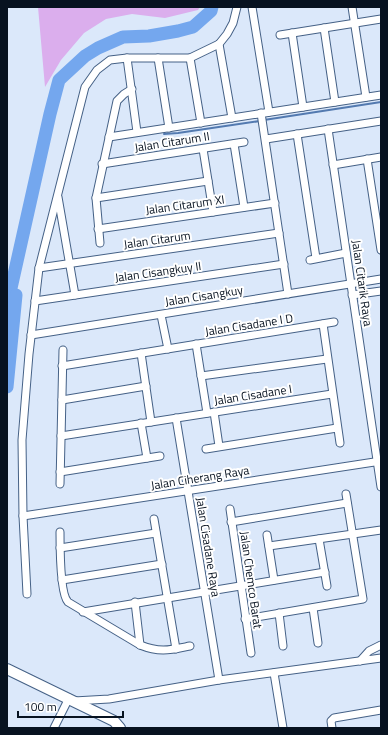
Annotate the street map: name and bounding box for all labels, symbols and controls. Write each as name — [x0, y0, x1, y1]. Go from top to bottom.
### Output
street label: Jalan Citarum II — [133, 126, 211, 157]
street label: Jalan Citarum XI — [144, 190, 226, 219]
street label: Jalan Citarum — [122, 225, 192, 254]
street label: Jalan Citarik Raya — [347, 239, 378, 327]
street label: Jalan Cisangkuy II — [113, 256, 202, 287]
street label: Jalan Cisangkuy — [164, 280, 244, 311]
street label: Jalan Cisadane I D — [204, 308, 295, 341]
street label: Jalan Cisadane I — [213, 379, 293, 410]
street label: Jalan Ciherang Raya — [149, 460, 251, 495]
street label: Jalan Cisadane Raya — [191, 496, 226, 598]
street label: Jalan Chemco Barat — [235, 530, 268, 631]
scale bar — [18, 693, 123, 719]
text: 100 m — [24, 697, 57, 716]

